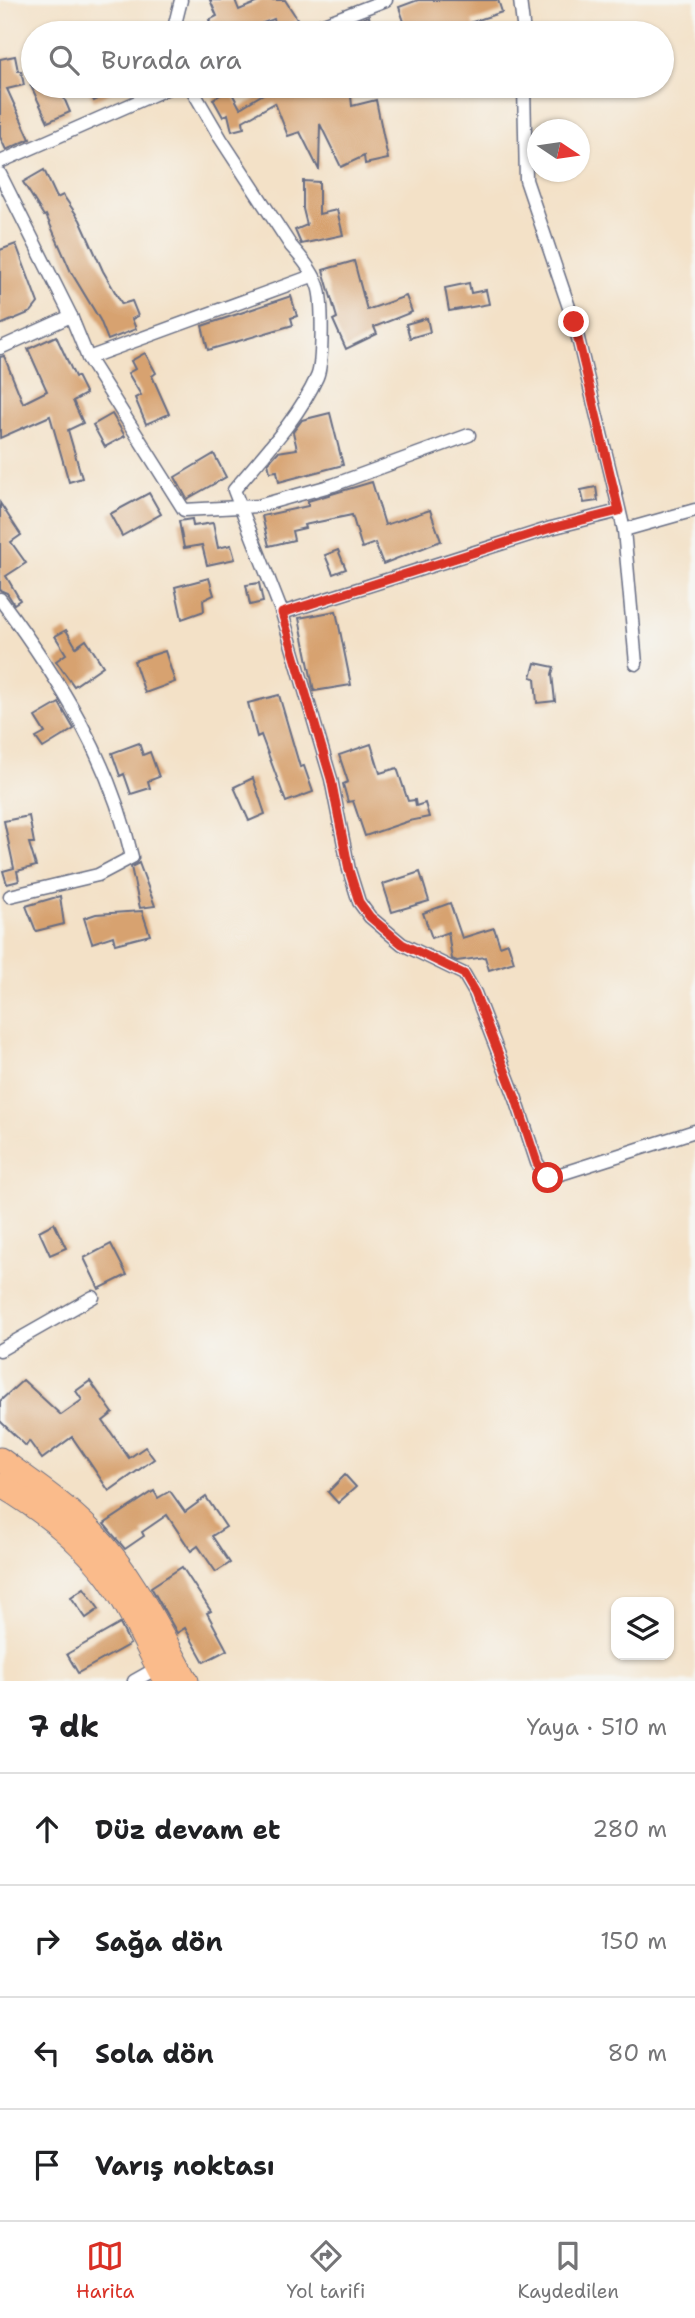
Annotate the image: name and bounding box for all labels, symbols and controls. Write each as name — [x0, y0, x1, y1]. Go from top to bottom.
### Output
search box — [21, 21, 674, 98]
icon: search — [45, 41, 83, 79]
text: Burada ara — [101, 42, 242, 77]
north arrow — [527, 119, 590, 182]
route end — [558, 306, 589, 337]
route start — [532, 1162, 563, 1193]
map controls — [611, 1597, 674, 1660]
button: layers — [611, 1597, 674, 1660]
text: 7 dk — [28, 1706, 99, 1747]
text: Yaya · 510 m — [526, 1712, 667, 1742]
icon: ahead — [28, 1810, 66, 1848]
text: Düz devam et — [95, 1812, 280, 1847]
text: 280 m — [592, 1814, 667, 1844]
icon: right — [28, 1922, 66, 1960]
text: Sağa dön — [95, 1924, 223, 1959]
text: 150 m — [600, 1926, 667, 1956]
icon: left — [28, 2034, 66, 2072]
text: Sola dön — [95, 2036, 214, 2071]
text: 80 m — [608, 2038, 667, 2068]
icon: arrive — [28, 2146, 66, 2184]
text: Varış noktası — [95, 2148, 275, 2183]
tab: Harita — [76, 2237, 134, 2304]
tab: Yol tarifi — [286, 2237, 365, 2304]
tab: Kaydedilen — [517, 2237, 619, 2304]

